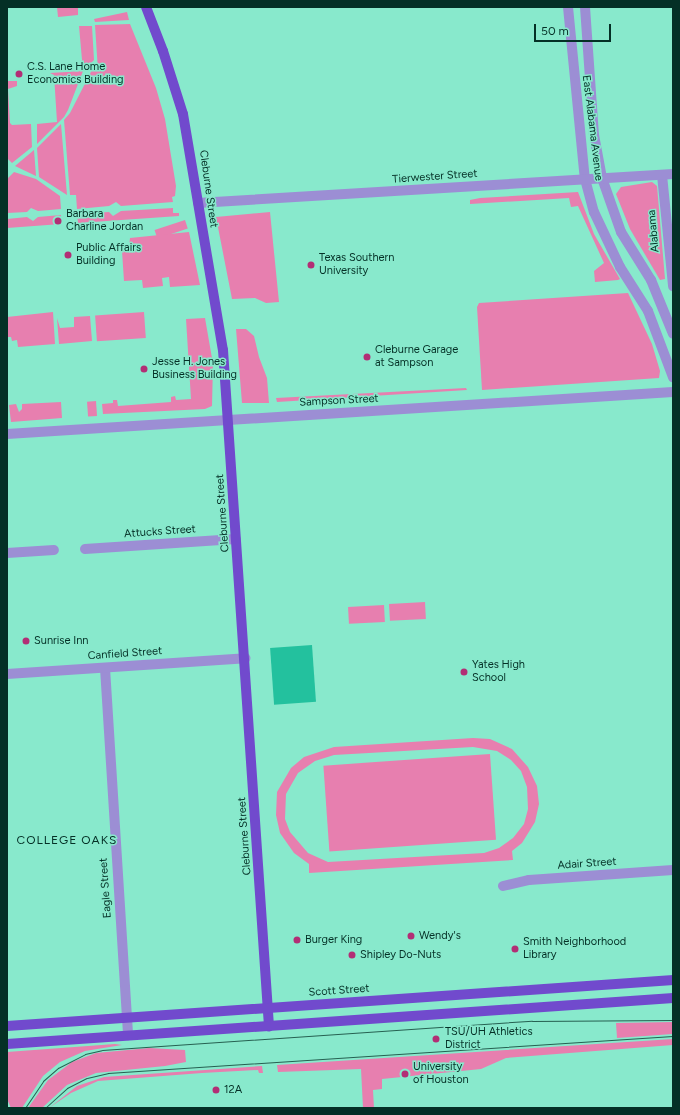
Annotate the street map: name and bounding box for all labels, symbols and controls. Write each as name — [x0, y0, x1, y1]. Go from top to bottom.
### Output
scale bar — [536, 16, 613, 42]
text: 50 m — [541, 24, 569, 38]
place label: C.S. Lane Home Economics Building — [27, 61, 123, 87]
marker: C.S. Lane Home Economics Building — [14, 69, 24, 79]
street label: East Alabama Avenue — [579, 74, 605, 182]
street label: Cleburne Street — [196, 149, 220, 229]
street label: Tierwester Street — [392, 167, 478, 187]
place label: Barbara Charline Jordan — [66, 208, 143, 234]
street label: Alabama — [646, 209, 662, 253]
marker: Barbara Charline Jordan — [53, 216, 63, 226]
place label: Public Affairs Building — [76, 242, 141, 268]
marker: Public Affairs Building — [63, 250, 73, 260]
place label: Texas Southern University — [319, 252, 394, 278]
marker: Texas Southern University — [306, 260, 316, 270]
place label: Cleburne Garage at Sampson — [375, 344, 458, 370]
marker: Cleburne Garage at Sampson — [362, 352, 372, 362]
place label: Jesse H. Jones Business Building — [152, 356, 237, 382]
marker: Jesse H. Jones Business Building — [139, 364, 149, 374]
street label: Sampson Street — [299, 392, 379, 410]
street label: Cleburne Street — [214, 473, 232, 553]
street label: Attucks Street — [124, 523, 196, 541]
place label: Sunrise Inn — [34, 634, 88, 648]
marker: Sunrise Inn — [21, 636, 31, 646]
street label: Canfield Street — [87, 645, 163, 663]
place label: Yates High School — [472, 659, 525, 685]
marker: Yates High School — [459, 667, 469, 677]
street label: Cleburne Street — [236, 796, 254, 876]
district label: COLLEGE OAKS — [17, 834, 117, 848]
street label: Adair Street — [557, 855, 617, 873]
street label: Eagle Street — [97, 857, 115, 919]
place label: Wendy's — [419, 929, 461, 943]
marker: Wendy's — [406, 931, 416, 941]
place label: Burger King — [305, 933, 362, 947]
marker: Burger King — [292, 935, 302, 945]
place label: Smith Neighborhood Library — [523, 936, 626, 962]
marker: Smith Neighborhood Library — [510, 944, 520, 954]
place label: Shipley Do-Nuts — [360, 948, 441, 962]
marker: Shipley Do-Nuts — [347, 950, 357, 960]
street label: Scott Street — [308, 982, 370, 1000]
place label: TSU/UH Athletics District — [445, 1026, 533, 1052]
marker: TSU/UH Athletics District — [430, 1033, 442, 1045]
place label: University of Houston — [413, 1061, 469, 1087]
marker: University of Houston — [400, 1069, 410, 1079]
place label: 12A — [224, 1083, 242, 1097]
marker: 12A — [211, 1085, 221, 1095]

